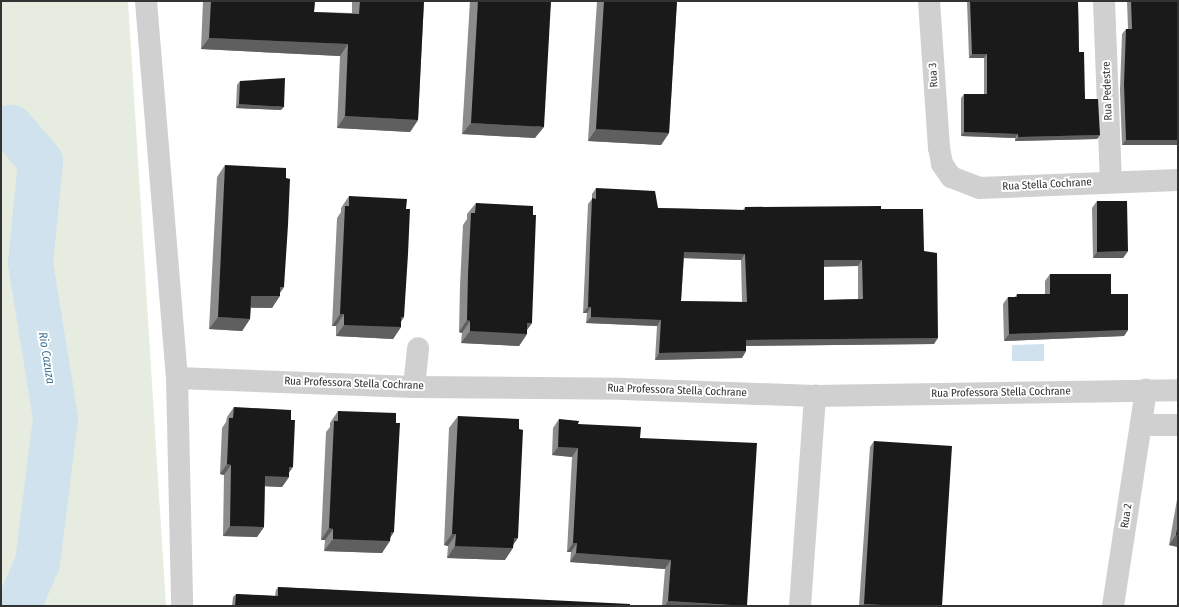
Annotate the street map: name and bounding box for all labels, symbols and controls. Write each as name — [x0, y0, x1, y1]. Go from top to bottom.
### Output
street label: Rua Pedestre — [1100, 61, 1116, 121]
street label: Rua 3 — [927, 62, 941, 88]
street label: Rua Stella Cochrane — [1002, 176, 1092, 194]
water label: Rio Cazuza — [35, 331, 57, 385]
street label: Rua Professora Stella Cochrane — [284, 375, 424, 393]
street label: Rua Professora Stella Cochrane — [607, 382, 747, 400]
street label: Rua Professora Stella Cochrane — [931, 385, 1071, 401]
street label: Rua 2 — [1119, 503, 1135, 529]

